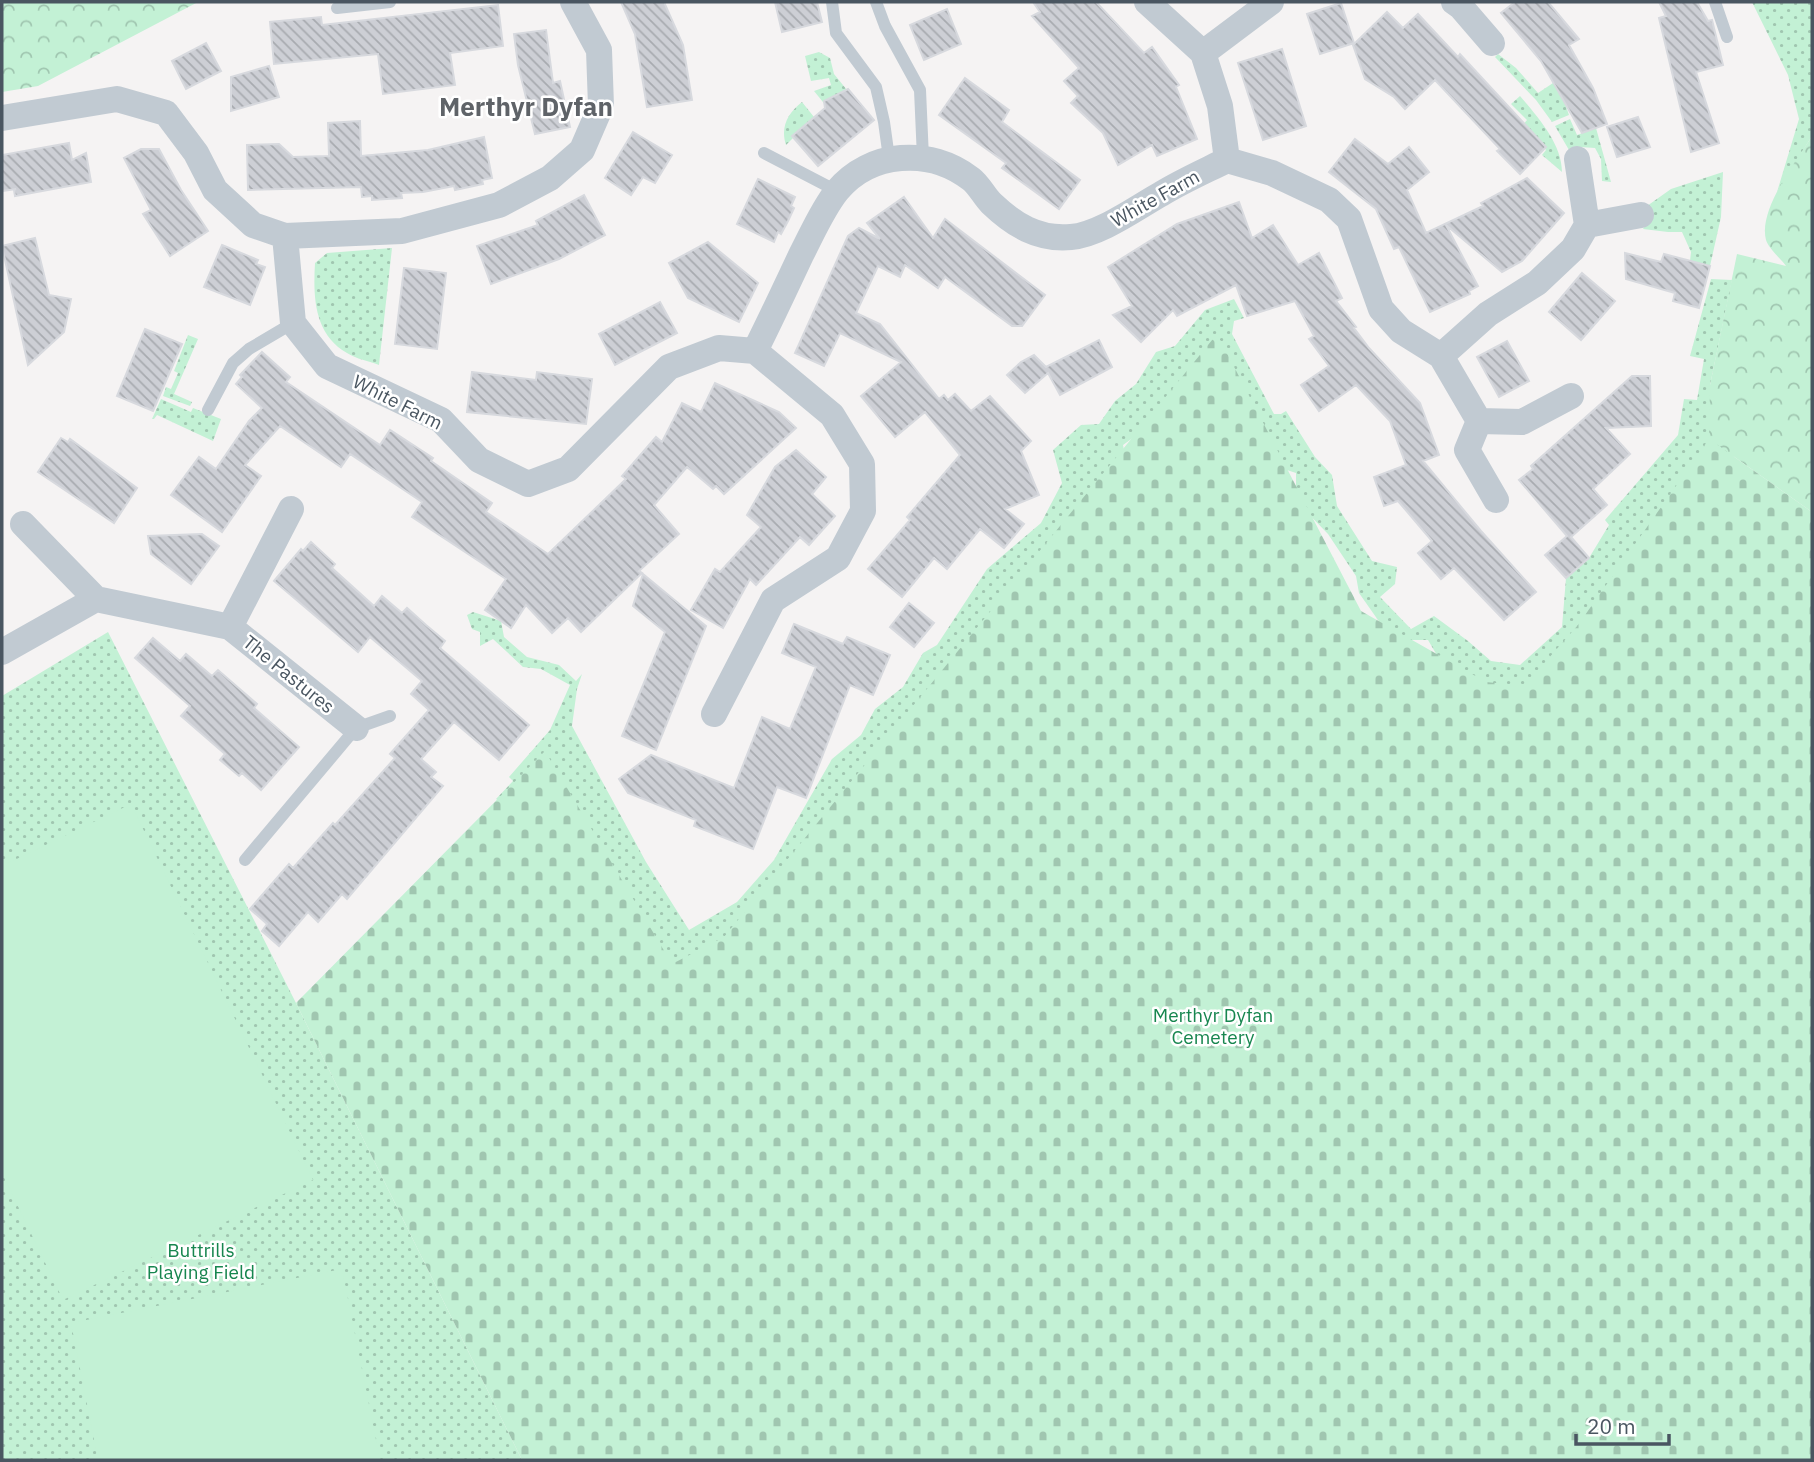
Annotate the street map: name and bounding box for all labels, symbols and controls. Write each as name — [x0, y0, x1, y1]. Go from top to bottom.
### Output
district label: Merthyr Dyfan — [439, 89, 613, 123]
street label: White Farm — [1107, 164, 1203, 232]
street label: White Farm — [349, 369, 447, 435]
street label: The Pastures — [238, 630, 340, 718]
park label: Merthyr Dyfan Cemetery — [1153, 1003, 1273, 1049]
park label: Buttrills Playing Field — [147, 1238, 255, 1284]
scale bar — [1576, 1402, 1669, 1446]
text: 20 m — [1587, 1412, 1636, 1440]

